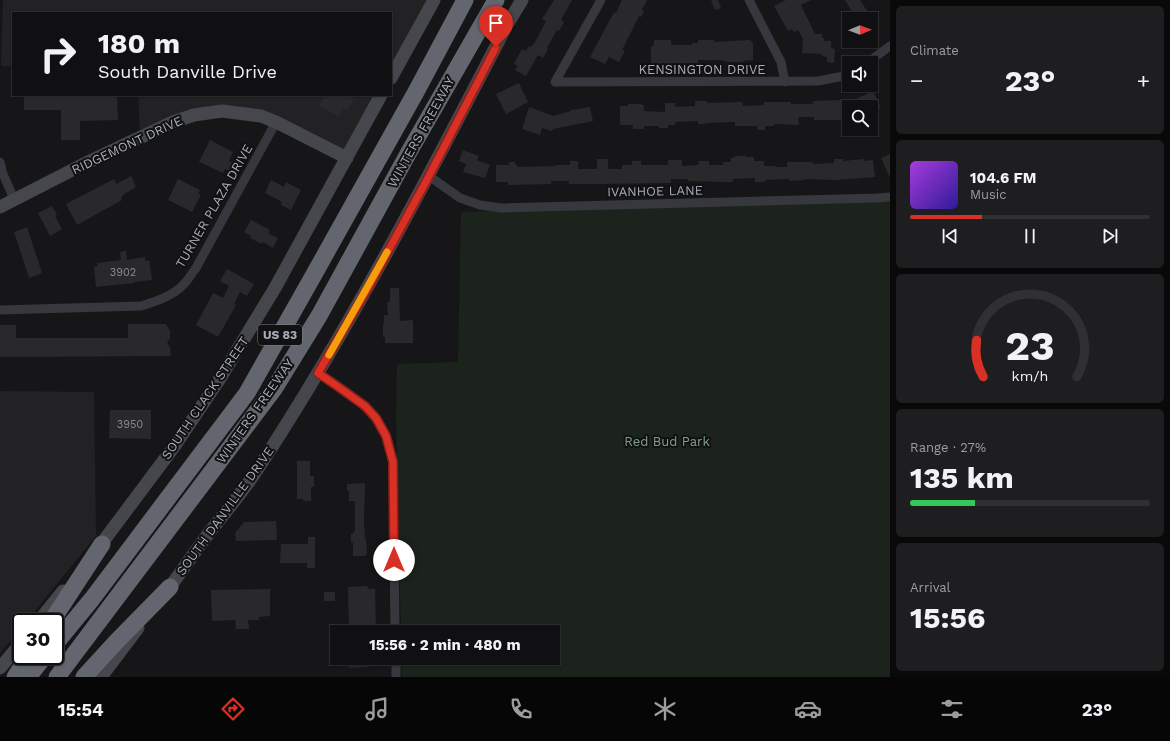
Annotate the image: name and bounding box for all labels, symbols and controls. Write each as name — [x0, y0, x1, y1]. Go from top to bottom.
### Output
pin — [479, 6, 513, 47]
icon: arrive — [485, 12, 507, 34]
north arrow — [842, 12, 878, 48]
map controls — [842, 12, 878, 136]
text: 180 m — [98, 27, 180, 60]
icon: right — [32, 28, 84, 80]
text: Climate — [910, 43, 959, 58]
button: sound — [842, 56, 878, 92]
text: South Danville Drive — [98, 61, 277, 82]
street label: KENSINGTON DRIVE — [638, 62, 766, 77]
text: 23° — [1005, 63, 1055, 98]
text: − — [910, 68, 923, 93]
text: + — [1137, 68, 1150, 93]
street label: WINTERS FREEWAY — [384, 74, 458, 190]
button: search — [842, 100, 878, 136]
street label: RIDGEMONT DRIVE — [69, 113, 185, 177]
street label: TURNER PLAZA DRIVE — [172, 142, 256, 270]
text: 104.6 FM — [970, 169, 1036, 187]
street label: IVANHOE LANE — [607, 183, 703, 199]
text: Music — [970, 187, 1007, 202]
icon: previous — [939, 225, 961, 247]
icon: pause — [1019, 225, 1041, 247]
icon: next — [1099, 225, 1121, 247]
house number: 3902 — [110, 266, 136, 279]
text: 23 — [1005, 320, 1055, 369]
road number: US 83 — [258, 325, 302, 345]
street label: SOUTH CLACK STREET — [158, 334, 252, 462]
street label: WINTERS FREEWAY — [213, 356, 297, 466]
text: km/h — [1012, 367, 1048, 383]
house number: 3950 — [117, 418, 143, 431]
park label: Red Bud Park — [624, 434, 710, 449]
text: Range · 27% — [910, 440, 986, 455]
street label: SOUTH DANVILLE DRIVE — [173, 444, 277, 578]
text: 135 km — [910, 460, 1014, 495]
position arrow — [373, 539, 415, 581]
text: Arrival — [910, 580, 951, 595]
text: 15:56 — [910, 600, 985, 635]
speed limit sign: 30 — [12, 613, 64, 665]
text: 15:56 · 2 min · 480 m — [369, 636, 521, 654]
icon: directions — [219, 695, 247, 723]
icon: music — [363, 695, 391, 723]
icon: phone — [507, 695, 535, 723]
icon: climate — [651, 695, 679, 723]
icon: car — [794, 695, 822, 723]
icon: filters — [938, 695, 966, 723]
text: 15:54 — [58, 699, 104, 720]
text: 23° — [1082, 699, 1112, 720]

